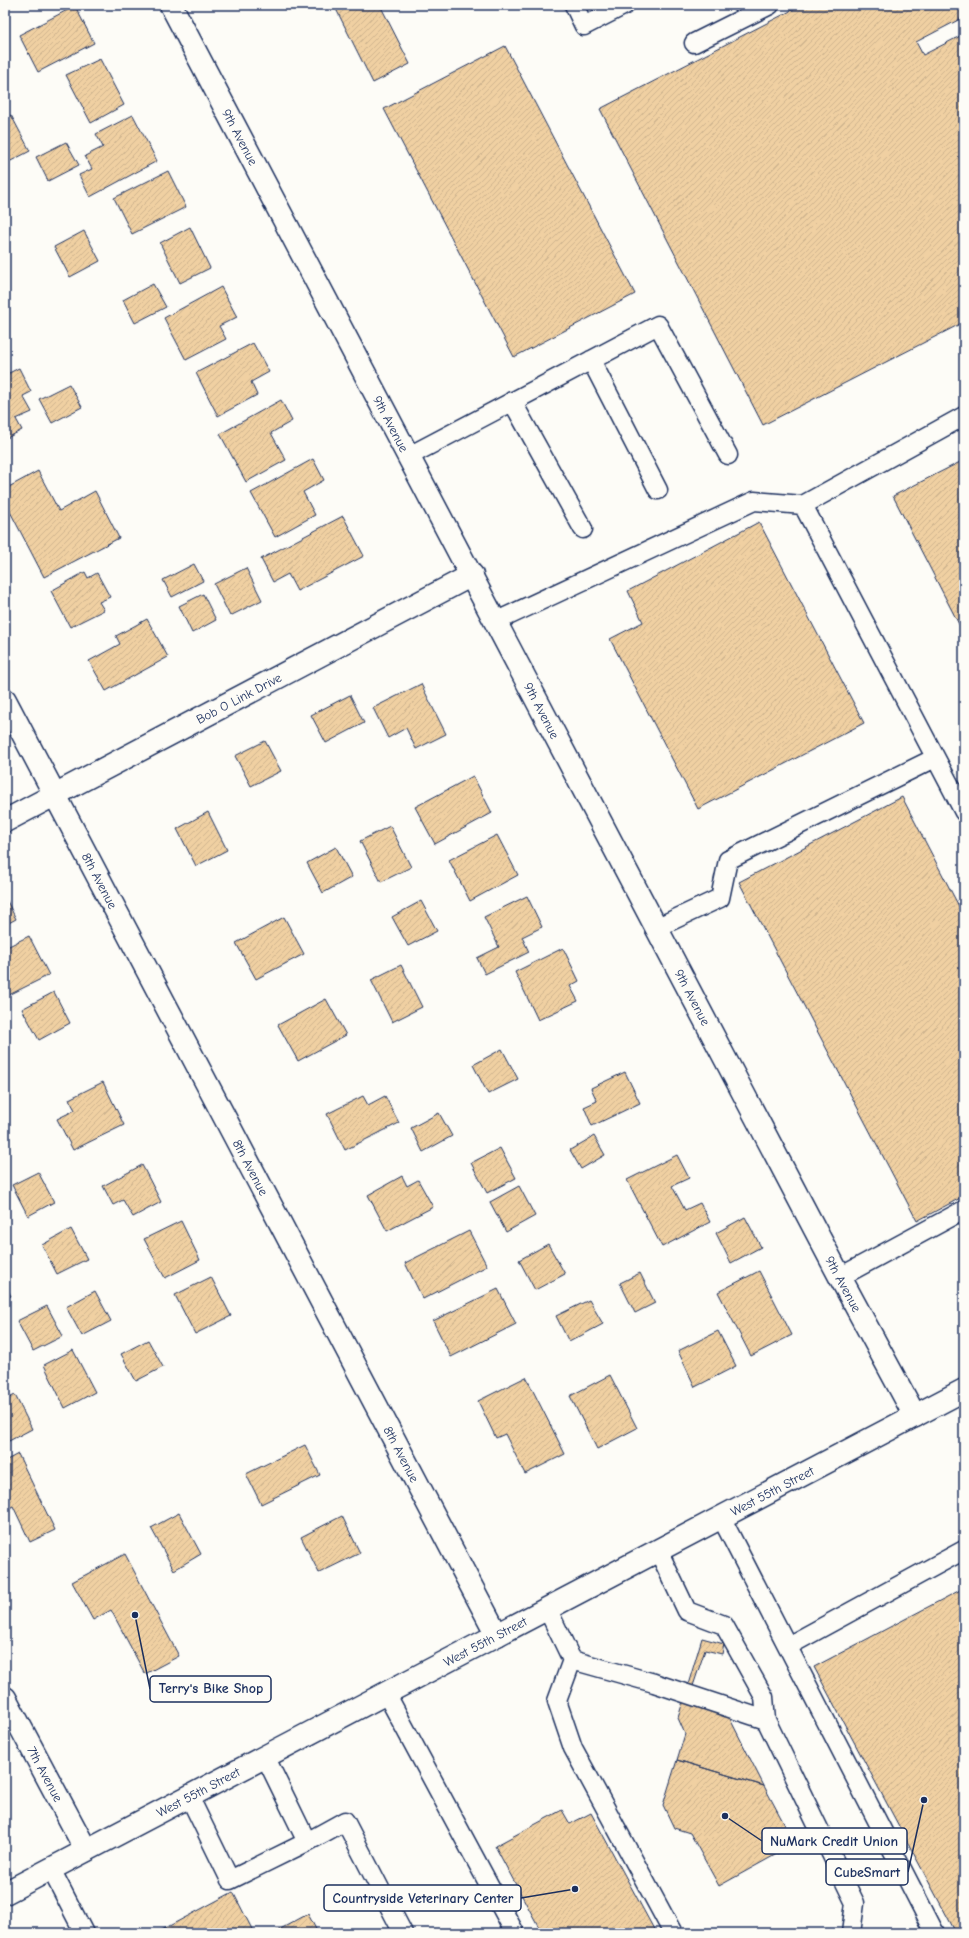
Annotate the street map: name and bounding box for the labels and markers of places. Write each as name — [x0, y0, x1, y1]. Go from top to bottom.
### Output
callout: Terry's Bike Shop — [150, 1676, 271, 1702]
callout: NuMark Credit Union — [762, 1828, 907, 1854]
callout: CubeSmart — [826, 1859, 908, 1885]
callout: Countryside Veterinary Center — [324, 1885, 521, 1911]

